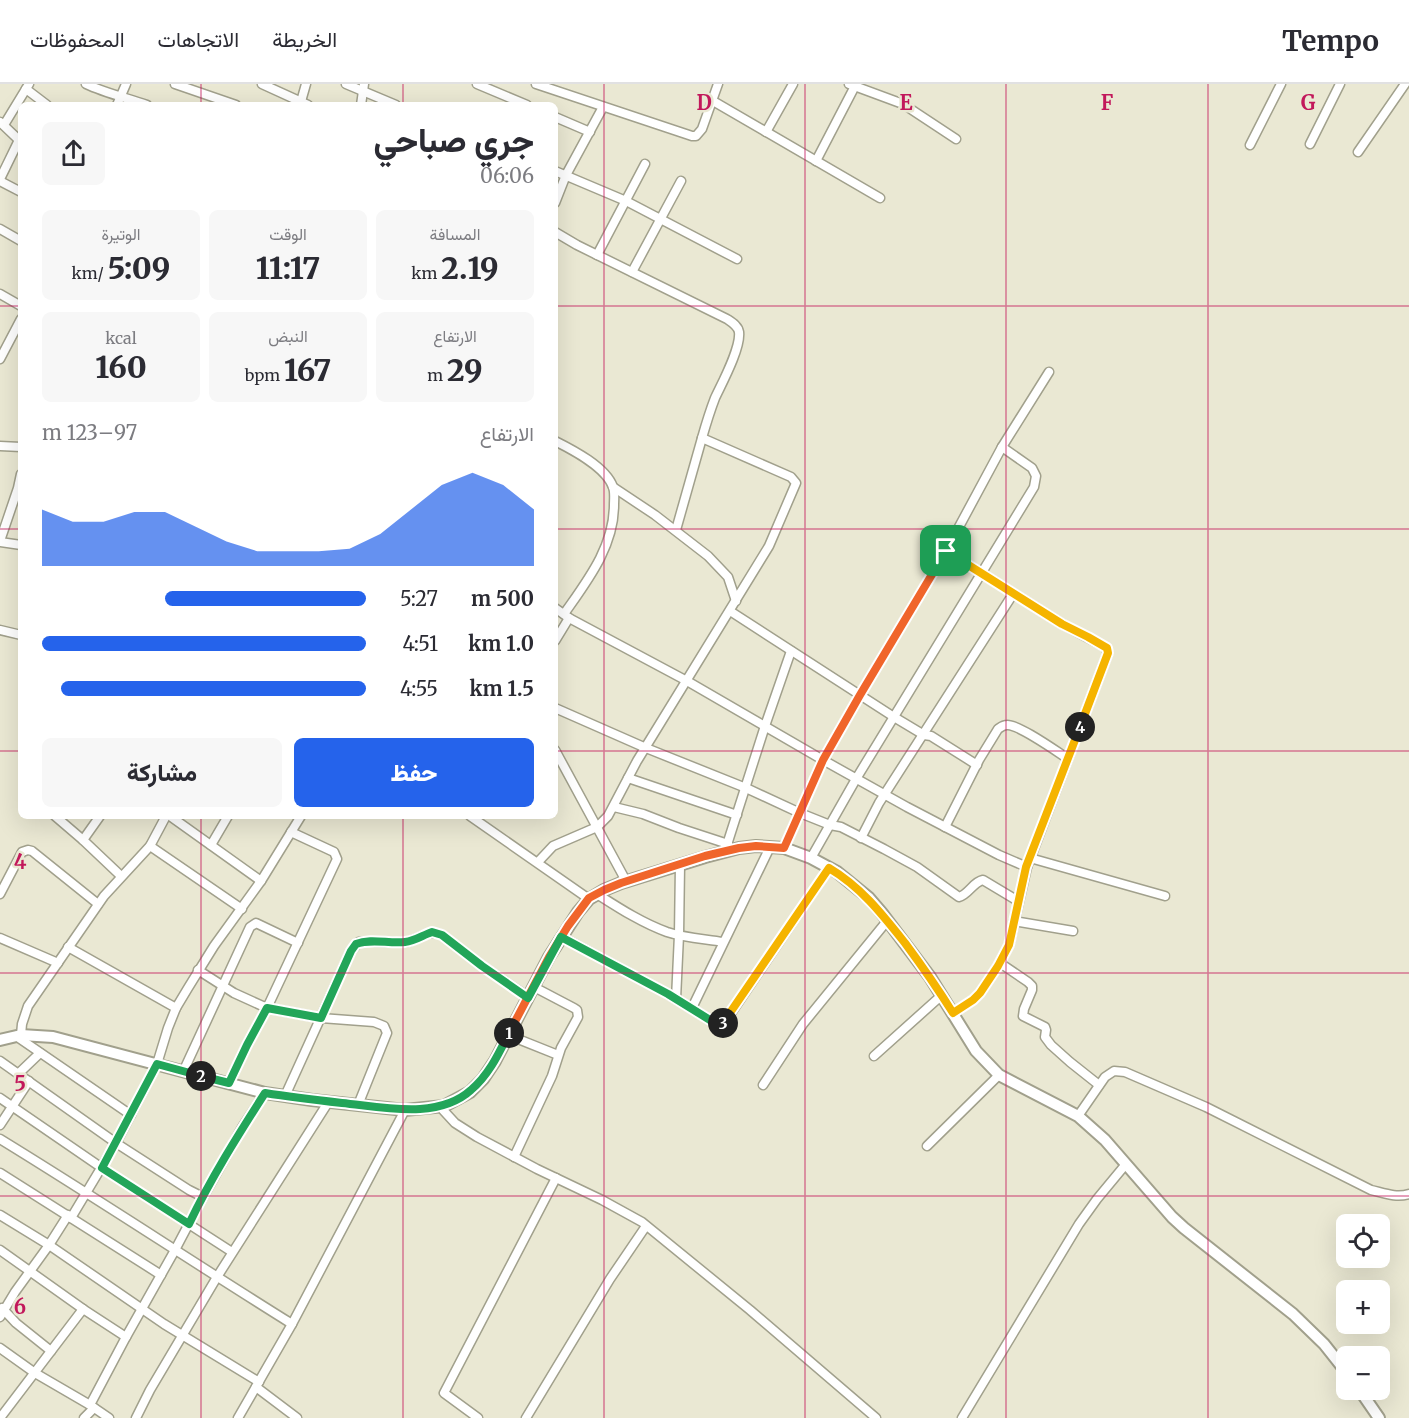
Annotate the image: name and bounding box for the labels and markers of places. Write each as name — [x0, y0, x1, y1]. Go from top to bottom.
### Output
pin — [920, 525, 971, 576]
pin: 4 — [1065, 712, 1095, 742]
pin: 3 — [708, 1008, 738, 1038]
pin: 1 — [494, 1018, 524, 1048]
pin: 2 — [186, 1061, 216, 1091]

